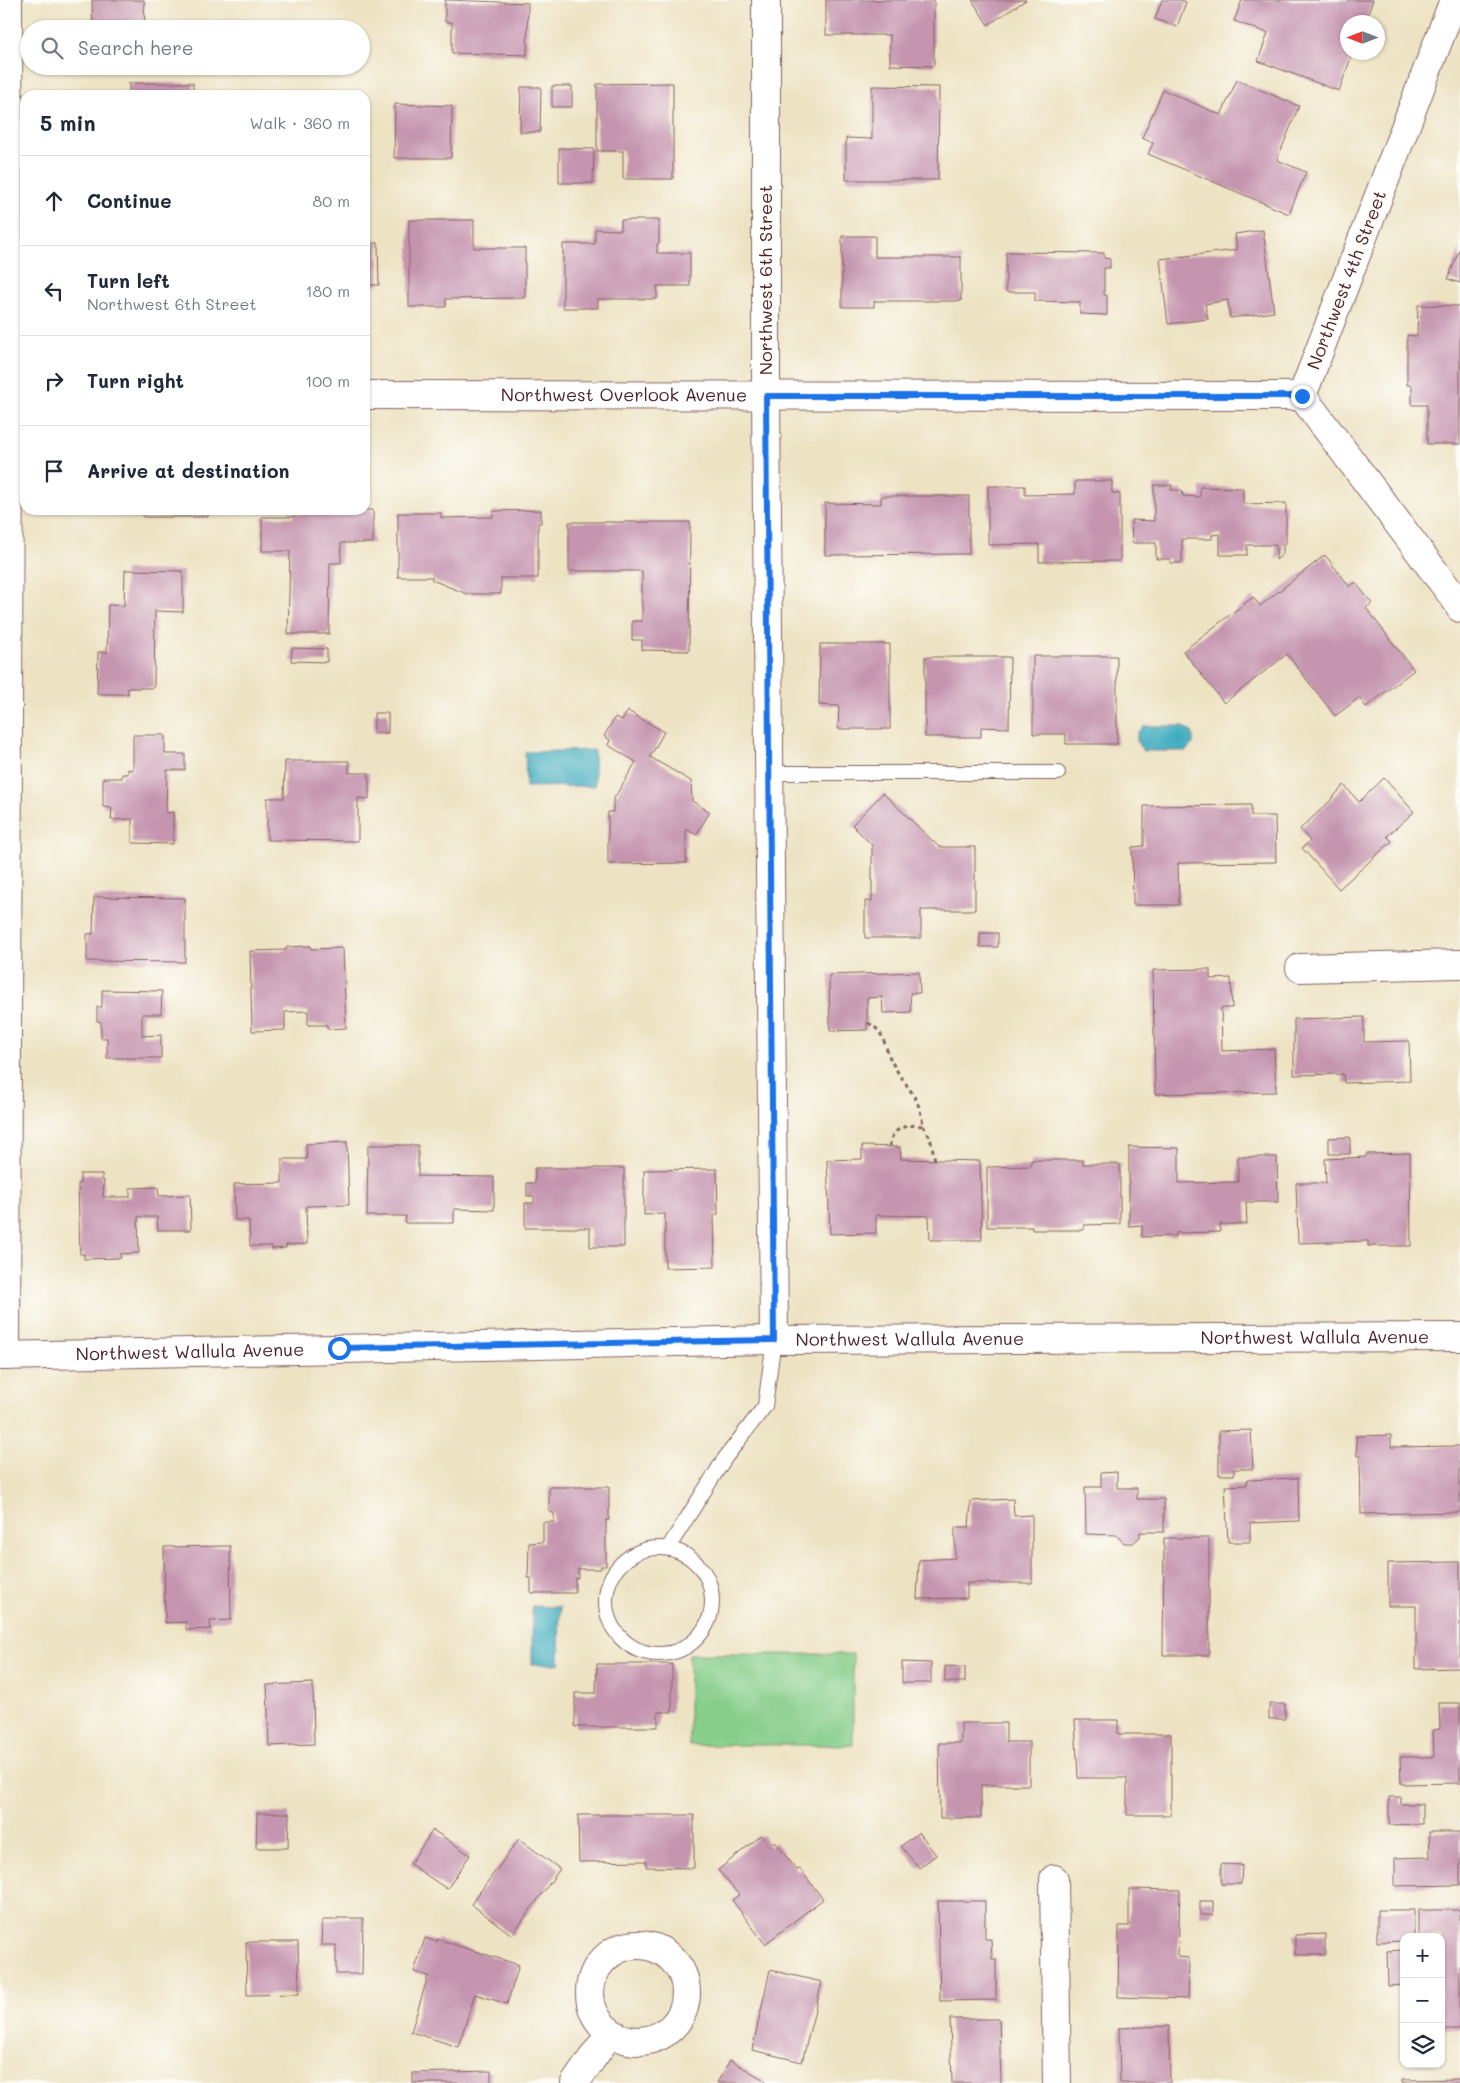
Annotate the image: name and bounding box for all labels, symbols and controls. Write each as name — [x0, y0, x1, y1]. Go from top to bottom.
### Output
north arrow — [1340, 15, 1385, 60]
search box — [20, 20, 370, 75]
icon: search — [38, 34, 66, 62]
text: Search here — [78, 35, 194, 60]
text: 5 min — [40, 109, 96, 136]
text: Walk · 360 m — [249, 112, 350, 133]
street label: Northwest 6th Street — [753, 185, 777, 375]
icon: ahead — [40, 187, 68, 215]
street label: Northwest 4th Street — [1301, 187, 1391, 373]
text: Continue — [87, 188, 172, 213]
text: 80 m — [313, 190, 350, 211]
text: Turn left — [87, 268, 170, 293]
icon: left — [40, 277, 68, 305]
text: 180 m — [305, 280, 350, 301]
text: Northwest 6th Street — [87, 293, 256, 314]
icon: right — [40, 367, 68, 395]
text: Turn right — [87, 368, 184, 393]
text: 100 m — [305, 370, 350, 391]
street label: Northwest Overlook Avenue — [501, 382, 747, 406]
route end — [1291, 385, 1314, 408]
icon: arrive — [40, 457, 68, 485]
text: Arrive at destination — [87, 458, 290, 483]
street label: Northwest Wallula Avenue — [1201, 1324, 1429, 1349]
street label: Northwest Wallula Avenue — [796, 1326, 1024, 1351]
street label: Northwest Wallula Avenue — [75, 1337, 304, 1365]
route start — [328, 1337, 351, 1360]
map controls — [1400, 1933, 1445, 2068]
button: + — [1400, 1933, 1445, 1978]
button: − — [1400, 1978, 1445, 2023]
button: layers — [1400, 2023, 1445, 2068]

